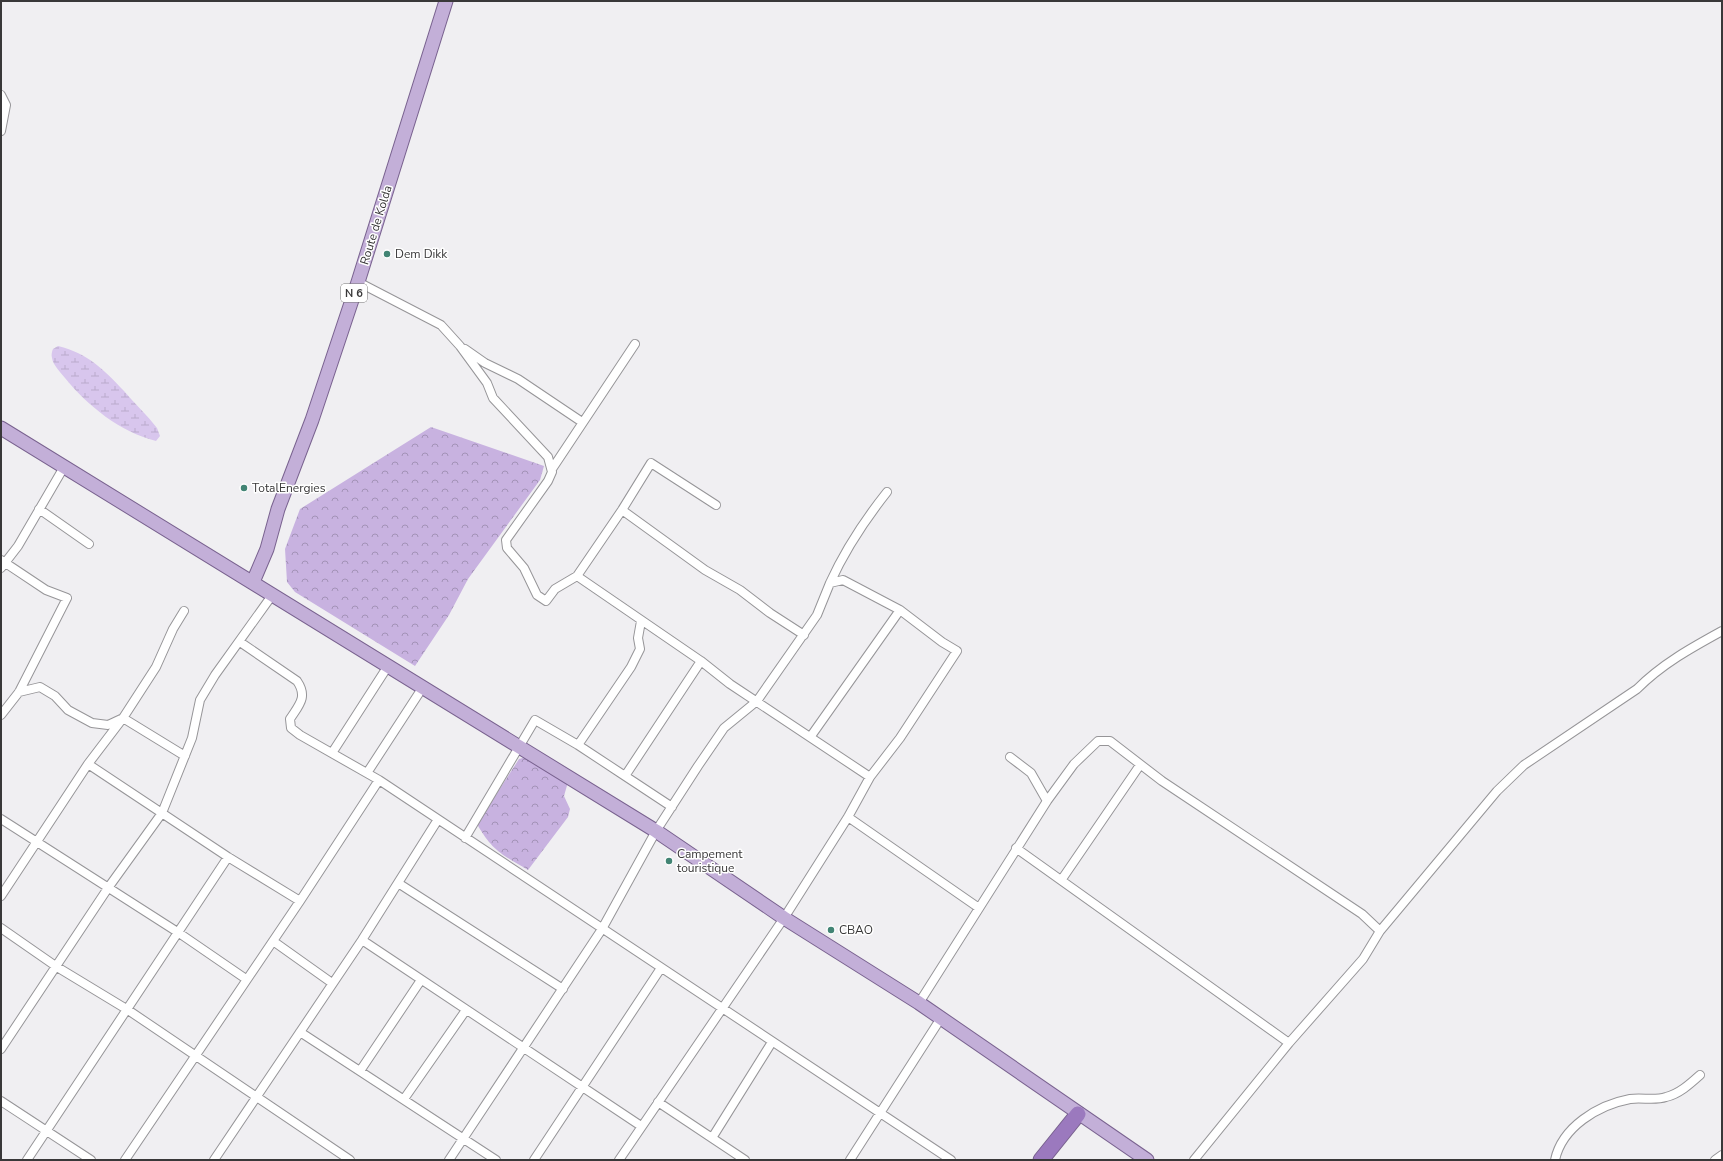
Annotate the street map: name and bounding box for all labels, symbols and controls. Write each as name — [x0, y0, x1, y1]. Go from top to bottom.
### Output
street label: Route de Kolda — [356, 183, 396, 267]
place label: Dem Dikk — [395, 246, 448, 262]
marker: Dem Dikk — [382, 249, 392, 259]
road number: N 6 — [341, 284, 367, 302]
place label: TotalEnergies — [252, 480, 326, 496]
marker: TotalEnergies — [239, 483, 249, 493]
place label: Campement touristique — [677, 846, 743, 876]
marker: Campement touristique — [664, 856, 674, 866]
place label: CBAO — [839, 922, 873, 938]
marker: CBAO — [826, 925, 836, 935]

